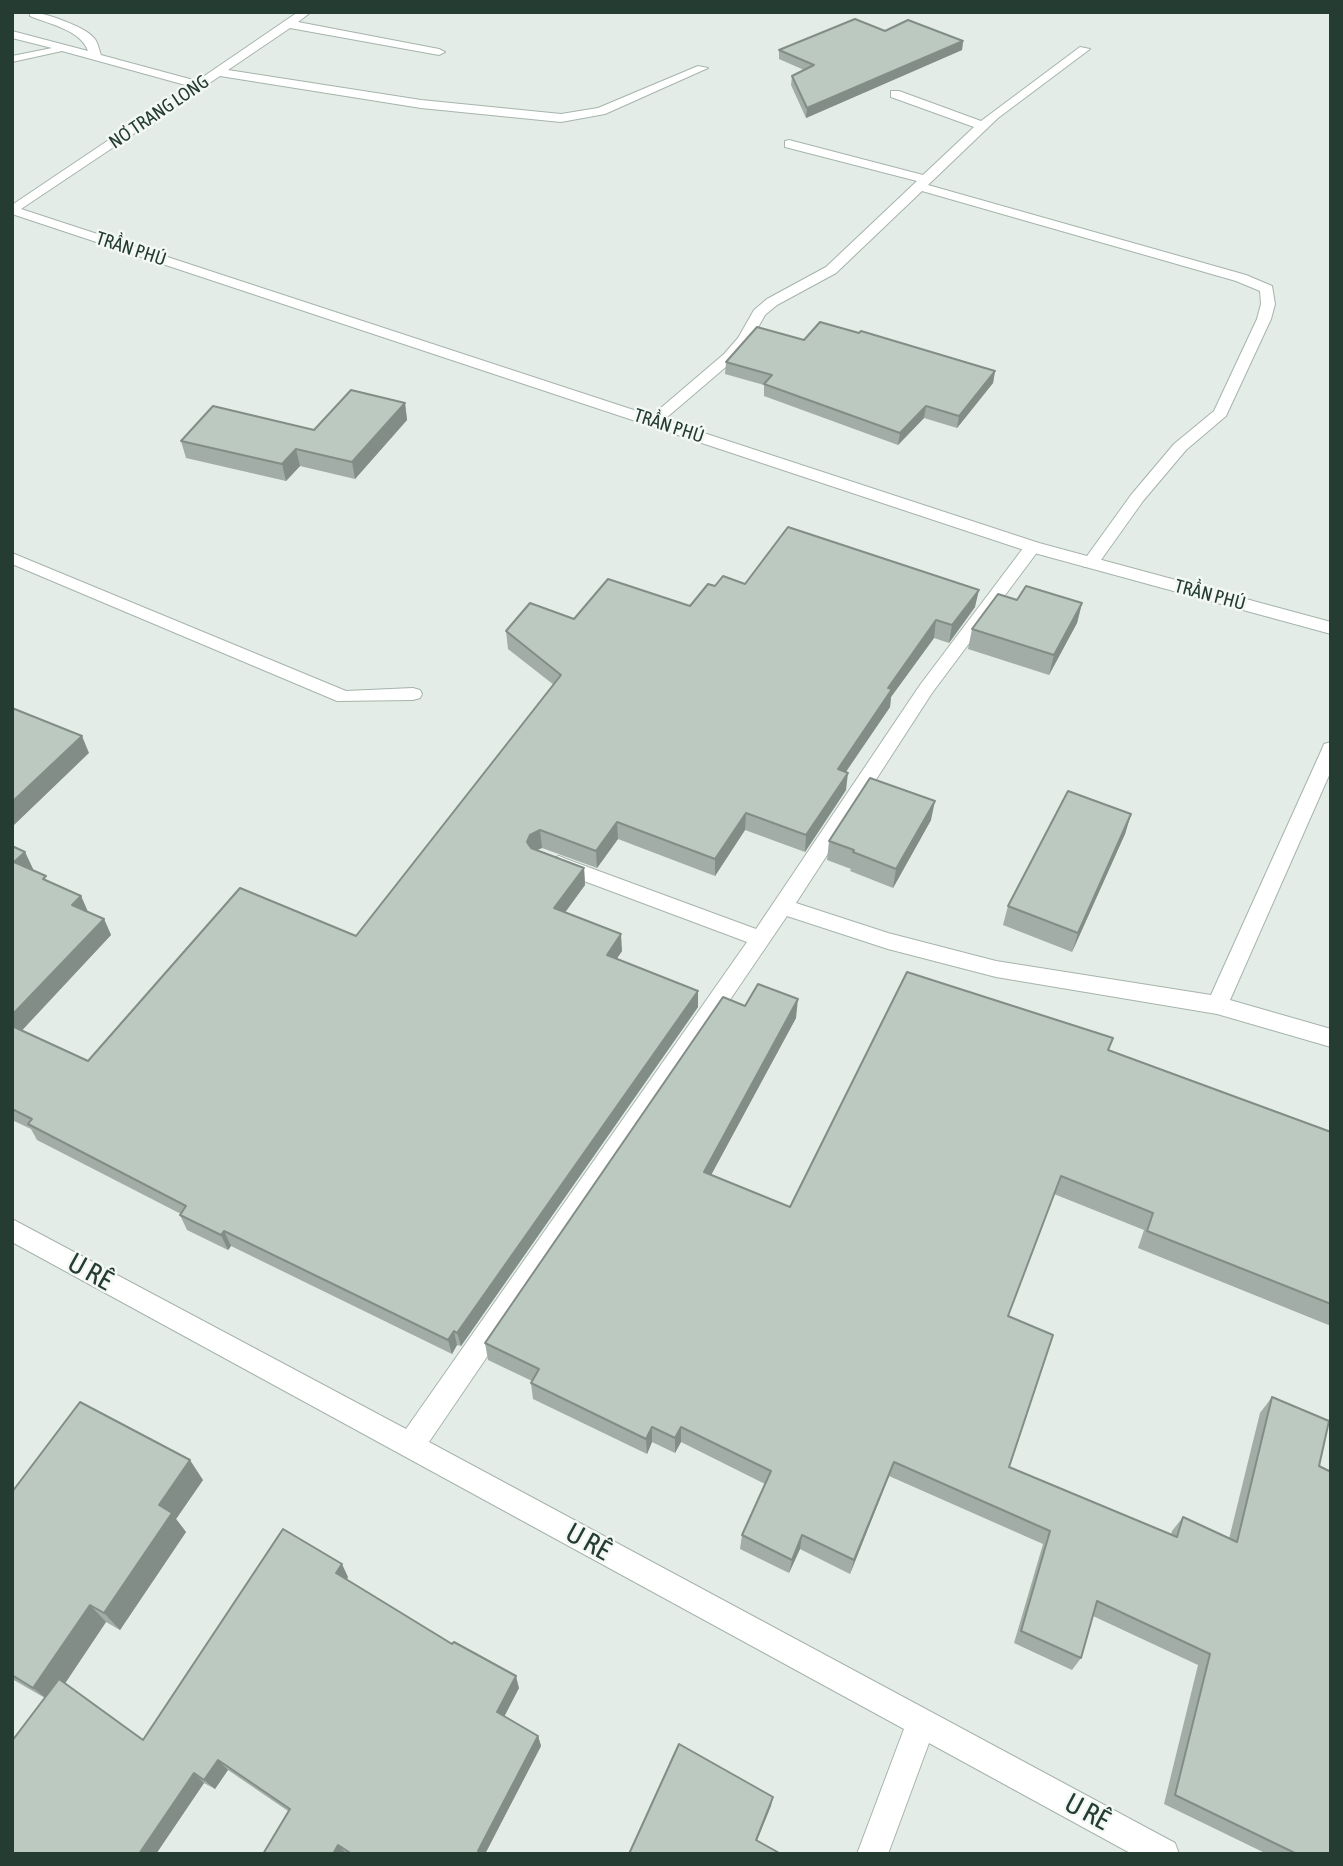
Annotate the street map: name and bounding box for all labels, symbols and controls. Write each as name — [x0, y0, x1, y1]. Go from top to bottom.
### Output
street label: NƠ TRANG LONG — [105, 70, 213, 154]
street label: TRẦN PHÚ — [93, 227, 169, 271]
street label: TRẦN PHÚ — [631, 404, 707, 448]
street label: TRẦN PHÚ — [1172, 575, 1248, 615]
street label: U RÊ — [62, 1246, 118, 1298]
street label: U RÊ — [560, 1516, 616, 1568]
street label: U RÊ — [1059, 1786, 1115, 1838]

